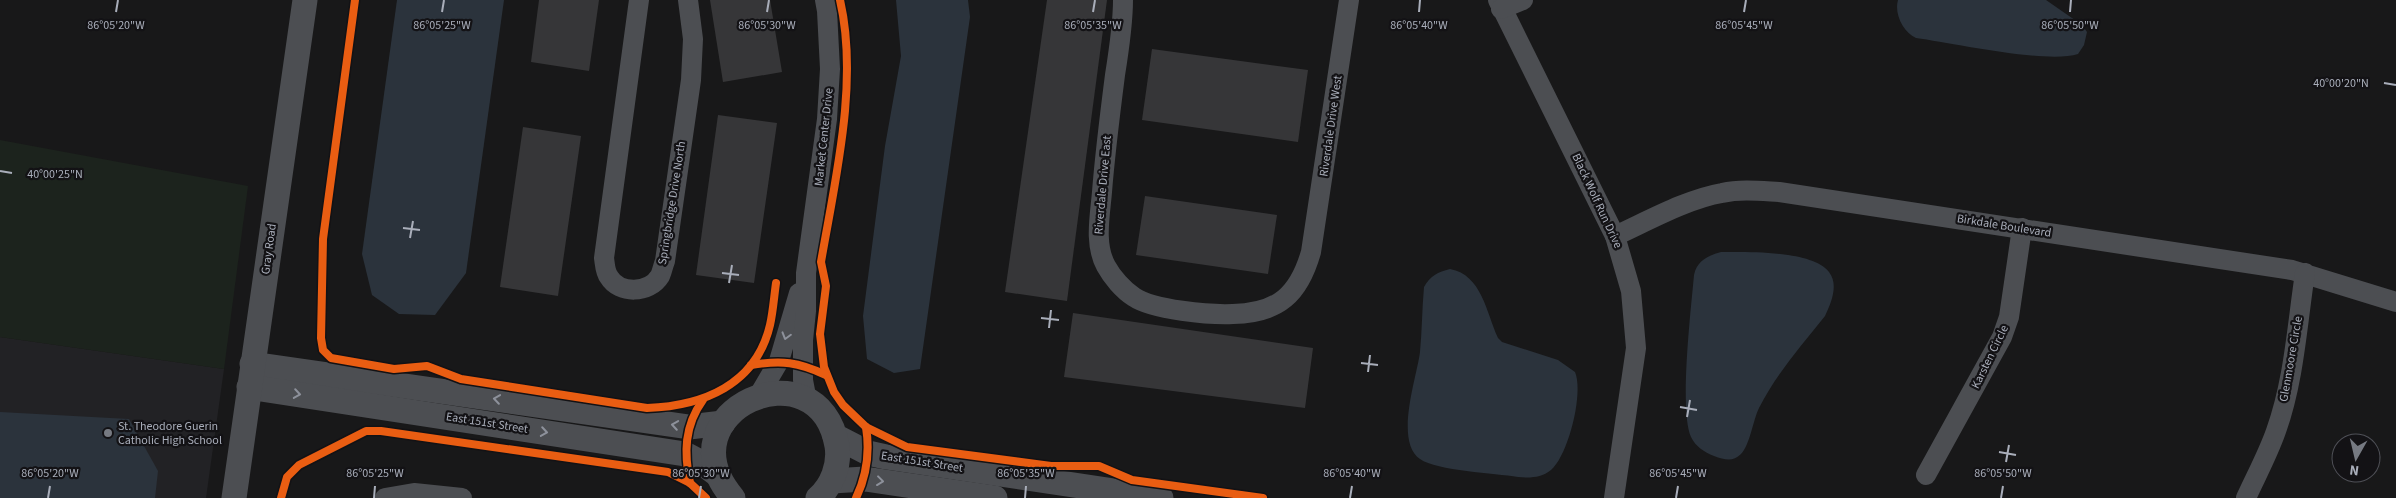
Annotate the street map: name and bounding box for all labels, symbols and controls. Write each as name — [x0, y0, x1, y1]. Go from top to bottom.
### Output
text: 86°05'20"W — [87, 17, 145, 34]
text: 86°05'25"W — [413, 17, 471, 34]
text: 86°05'30"W — [738, 17, 796, 34]
text: 86°05'35"W — [1064, 17, 1122, 34]
text: 86°05'40"W — [1390, 17, 1448, 34]
text: 86°05'45"W — [1715, 17, 1773, 34]
text: 86°05'50"W — [2041, 17, 2099, 34]
street label: Riverdale Drive West — [1315, 74, 1347, 178]
text: 40°00'20"N — [2313, 75, 2369, 92]
street label: Market Center Drive — [810, 87, 838, 187]
street label: Riverdale Drive East — [1090, 135, 1116, 235]
street label: Springbridge Drive North — [654, 140, 690, 266]
street label: Black Wolf Run Drive — [1567, 151, 1627, 251]
text: 40°00'25"N — [27, 166, 83, 183]
street label: Birkdale Boulevard — [1956, 210, 2052, 242]
street label: Gray Road — [257, 223, 281, 275]
street label: Glenmoore Circle — [2275, 315, 2307, 403]
street label: Karsten Circle — [1967, 322, 2013, 392]
one-way arrow — [782, 331, 792, 339]
one-way arrow — [293, 388, 301, 399]
one-way arrow — [492, 394, 500, 405]
street label: East 151st Street — [445, 408, 529, 438]
place label: St. Theodore Guerin Catholic High School — [118, 418, 222, 449]
one-way arrow — [671, 420, 679, 431]
one-way arrow — [541, 426, 549, 437]
marker: St. Theodore Guerin Catholic High School — [102, 427, 114, 439]
north arrow — [2331, 433, 2381, 483]
street label: East 151st Street — [880, 447, 964, 477]
text: N — [2348, 459, 2360, 480]
text: 86°05'20"W — [21, 465, 79, 482]
text: 86°05'25"W — [346, 465, 404, 482]
text: 86°05'30"W — [672, 465, 730, 482]
text: 86°05'35"W — [997, 465, 1055, 482]
text: 86°05'40"W — [1323, 465, 1381, 482]
text: 86°05'45"W — [1649, 465, 1707, 482]
text: 86°05'50"W — [1974, 465, 2032, 482]
one-way arrow — [876, 475, 884, 486]

